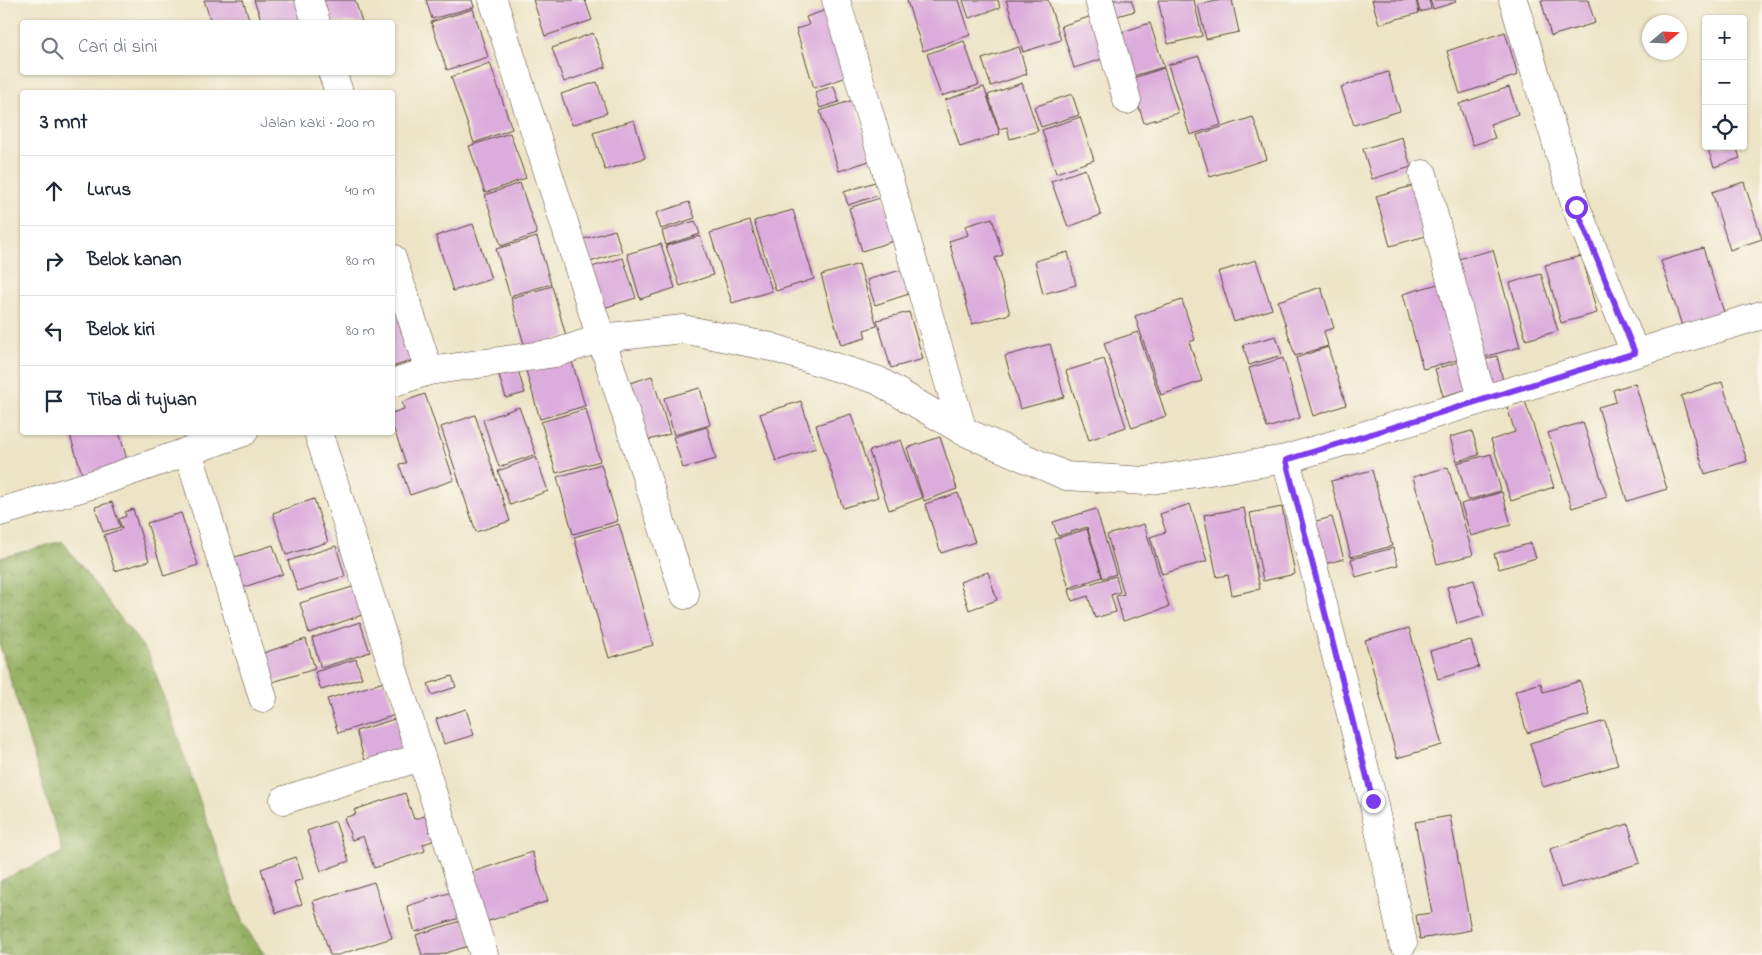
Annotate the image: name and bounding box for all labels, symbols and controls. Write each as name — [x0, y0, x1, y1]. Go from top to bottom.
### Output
north arrow — [1642, 15, 1687, 60]
map controls — [1702, 15, 1747, 150]
button: + — [1702, 15, 1747, 60]
search box — [20, 20, 395, 75]
icon: search — [38, 34, 66, 62]
text: Cari di sini — [78, 34, 157, 61]
button: − — [1702, 60, 1747, 105]
button: locate — [1702, 105, 1747, 150]
text: 3 mnt — [40, 108, 88, 138]
text: Jalan kaki · 200 m — [260, 111, 375, 135]
icon: ahead — [40, 177, 68, 205]
text: Lurus — [87, 177, 131, 204]
text: 40 m — [345, 179, 375, 203]
route start — [1565, 196, 1588, 219]
icon: right — [40, 247, 68, 275]
text: Belok kanan — [87, 247, 181, 274]
text: 80 m — [346, 249, 375, 273]
icon: left — [40, 317, 68, 345]
text: Belok kiri — [87, 317, 155, 344]
text: 80 m — [346, 319, 375, 343]
icon: arrive — [40, 387, 68, 415]
text: Tiba di tujuan — [87, 387, 197, 414]
route end — [1362, 790, 1385, 813]

